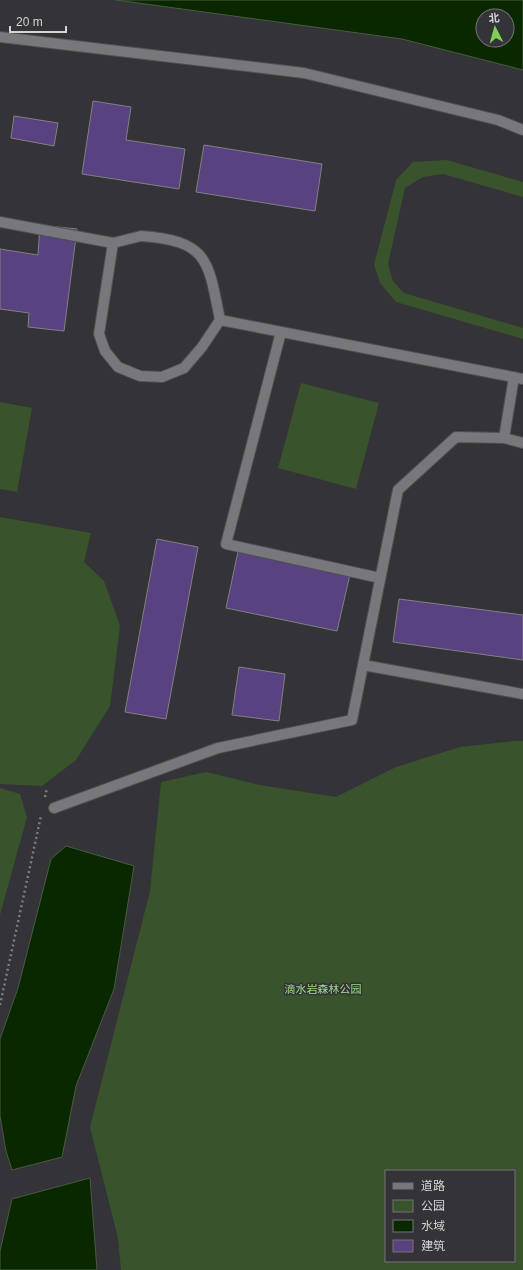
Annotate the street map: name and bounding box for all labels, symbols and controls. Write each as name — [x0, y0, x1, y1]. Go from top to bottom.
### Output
scale bar — [10, 8, 66, 34]
north arrow — [475, 8, 515, 48]
text: 北 — [488, 12, 500, 25]
text: 20 m — [16, 15, 43, 29]
park label: 滴水岩森林公园 — [285, 983, 362, 995]
legend — [385, 1170, 515, 1262]
text: 道路 — [421, 1179, 445, 1193]
text: 公园 — [421, 1199, 445, 1213]
text: 水域 — [421, 1219, 445, 1233]
text: 建筑 — [421, 1239, 445, 1253]

